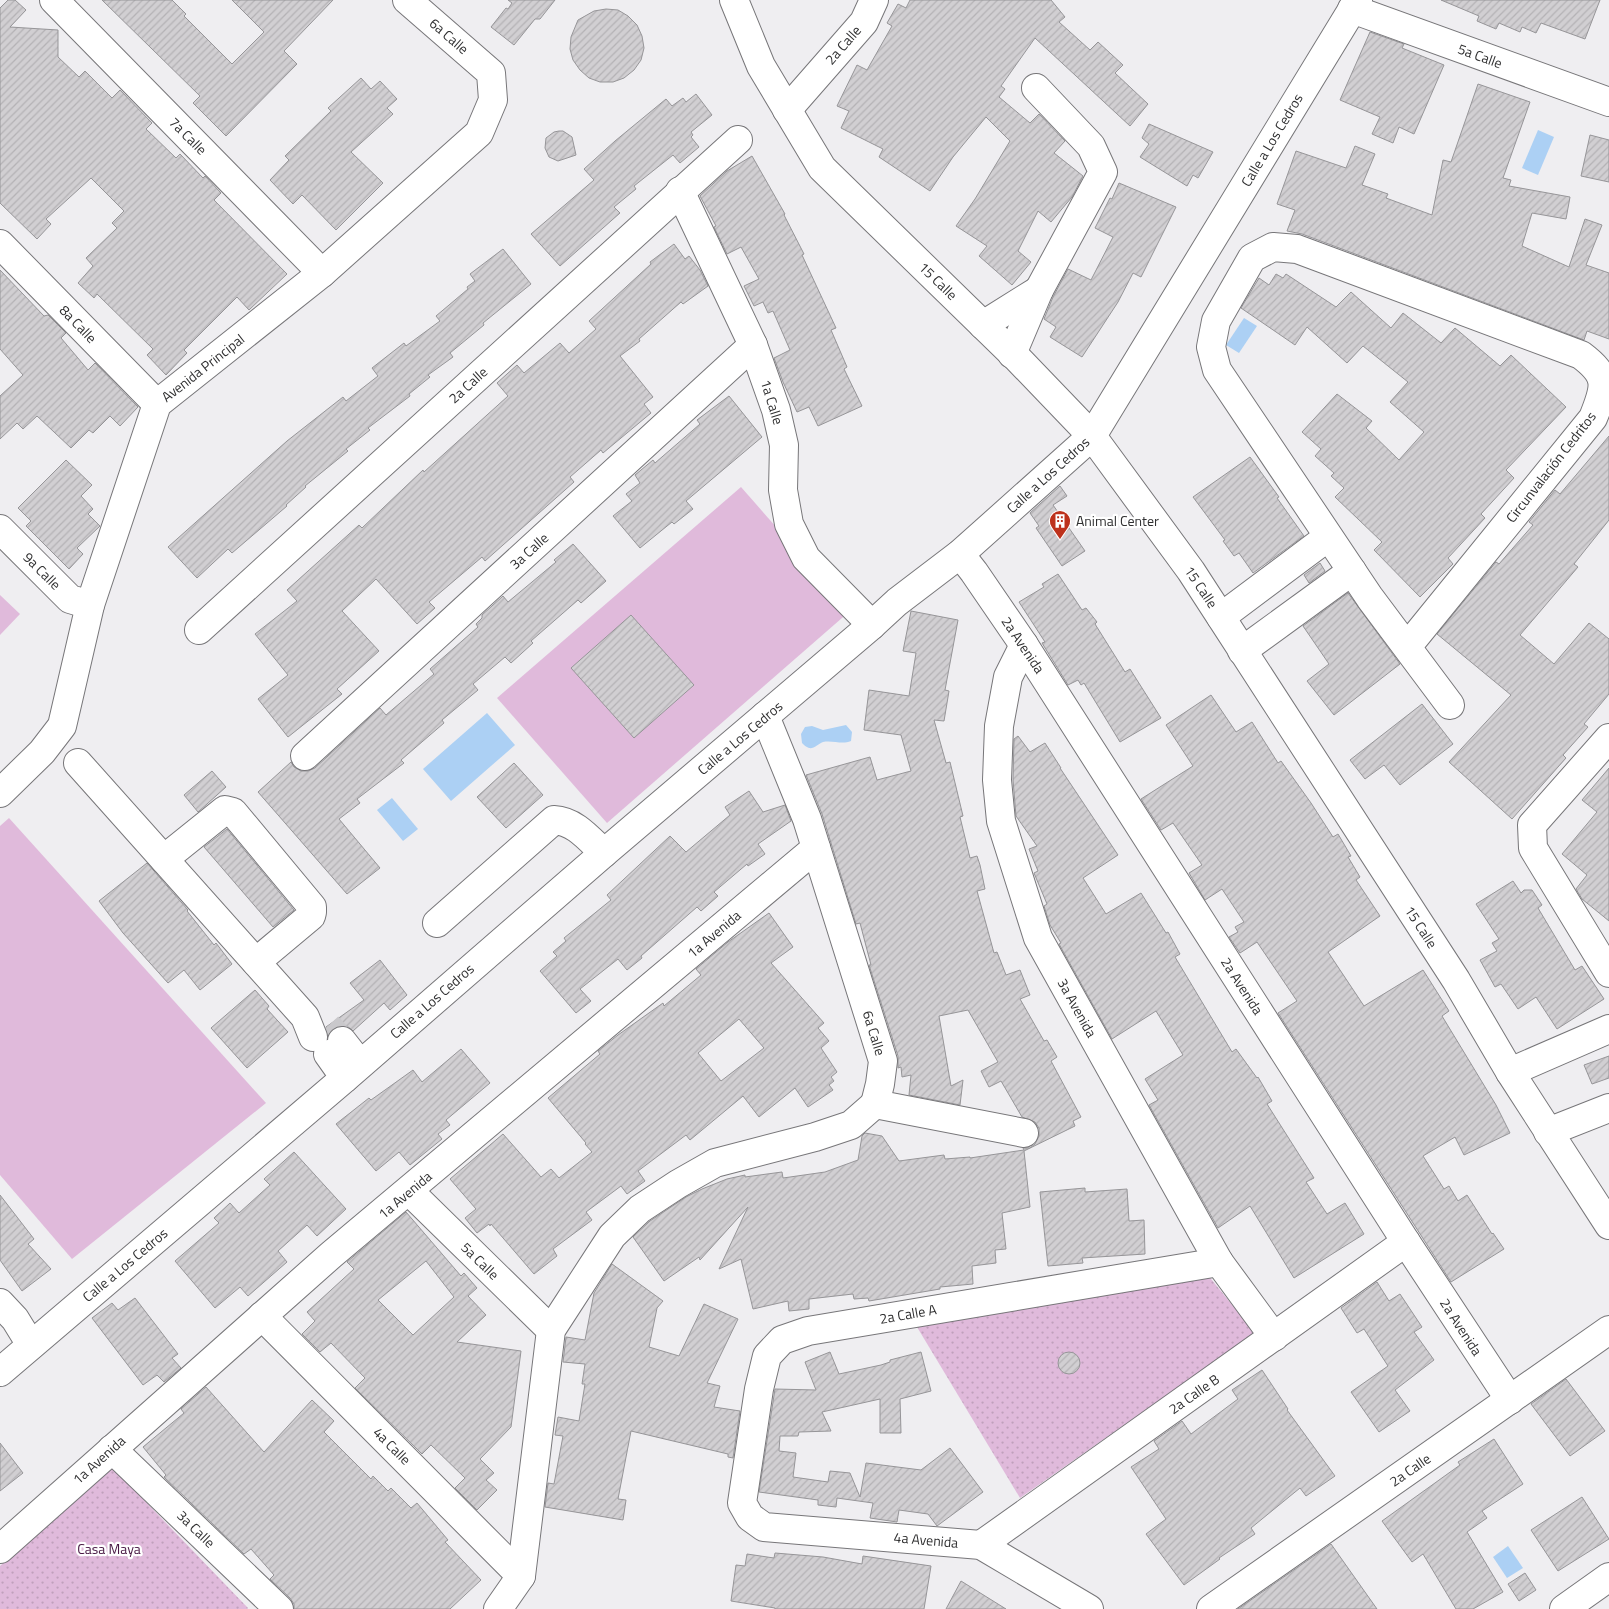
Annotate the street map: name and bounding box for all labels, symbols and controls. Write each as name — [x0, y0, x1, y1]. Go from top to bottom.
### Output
street label: 6a Calle — [425, 13, 474, 59]
street label: 2a Calle — [820, 20, 866, 69]
street label: 5a Calle — [1455, 38, 1505, 73]
street label: Calle a Los Cedros — [1235, 89, 1308, 190]
street label: 7a Calle — [165, 112, 212, 159]
street label: 15 Calle — [914, 257, 963, 304]
street label: 8a Calle — [55, 300, 102, 348]
street label: Avenida Principal — [157, 328, 249, 407]
street label: 2a Calle — [444, 361, 492, 408]
street label: 1a Calle — [756, 377, 789, 427]
street label: Circunvalación Cedritos — [1500, 407, 1601, 527]
street label: Calle a Los Cedros — [1001, 432, 1094, 518]
building icon: Animal Center — [1048, 509, 1072, 540]
place label: Animal Center — [1076, 510, 1159, 531]
street label: 3a Calle — [505, 527, 553, 574]
street label: 9a Calle — [19, 547, 66, 594]
street label: 15 Calle — [1180, 561, 1223, 612]
street label: 2a Avenida — [997, 612, 1050, 677]
street label: Calle a Los Cedros — [693, 696, 787, 780]
street label: 15 Calle — [1400, 901, 1443, 952]
street label: 1a Avenida — [682, 905, 745, 962]
street label: 2a Avenida — [1216, 953, 1269, 1019]
street label: Calle a Los Cedros — [385, 958, 478, 1043]
street label: 3a Avenida — [1053, 974, 1102, 1041]
street label: 6a Calle — [858, 1008, 891, 1058]
street label: 1a Avenida — [373, 1166, 436, 1223]
street label: Calle a Los Cedros — [78, 1223, 172, 1307]
street label: 5a Calle — [456, 1237, 504, 1284]
street label: 2a Avenida — [1435, 1294, 1488, 1360]
street label: 2a Calle A — [878, 1298, 939, 1329]
street label: 2a Calle B — [1164, 1368, 1223, 1419]
street label: 4a Calle — [369, 1422, 416, 1469]
street label: 1a Avenida — [68, 1430, 130, 1489]
street label: 2a Calle — [1385, 1448, 1435, 1491]
street label: 3a Calle — [172, 1505, 220, 1552]
street label: 4a Avenida — [893, 1526, 959, 1553]
park label: Casa Maya — [77, 1538, 141, 1559]

